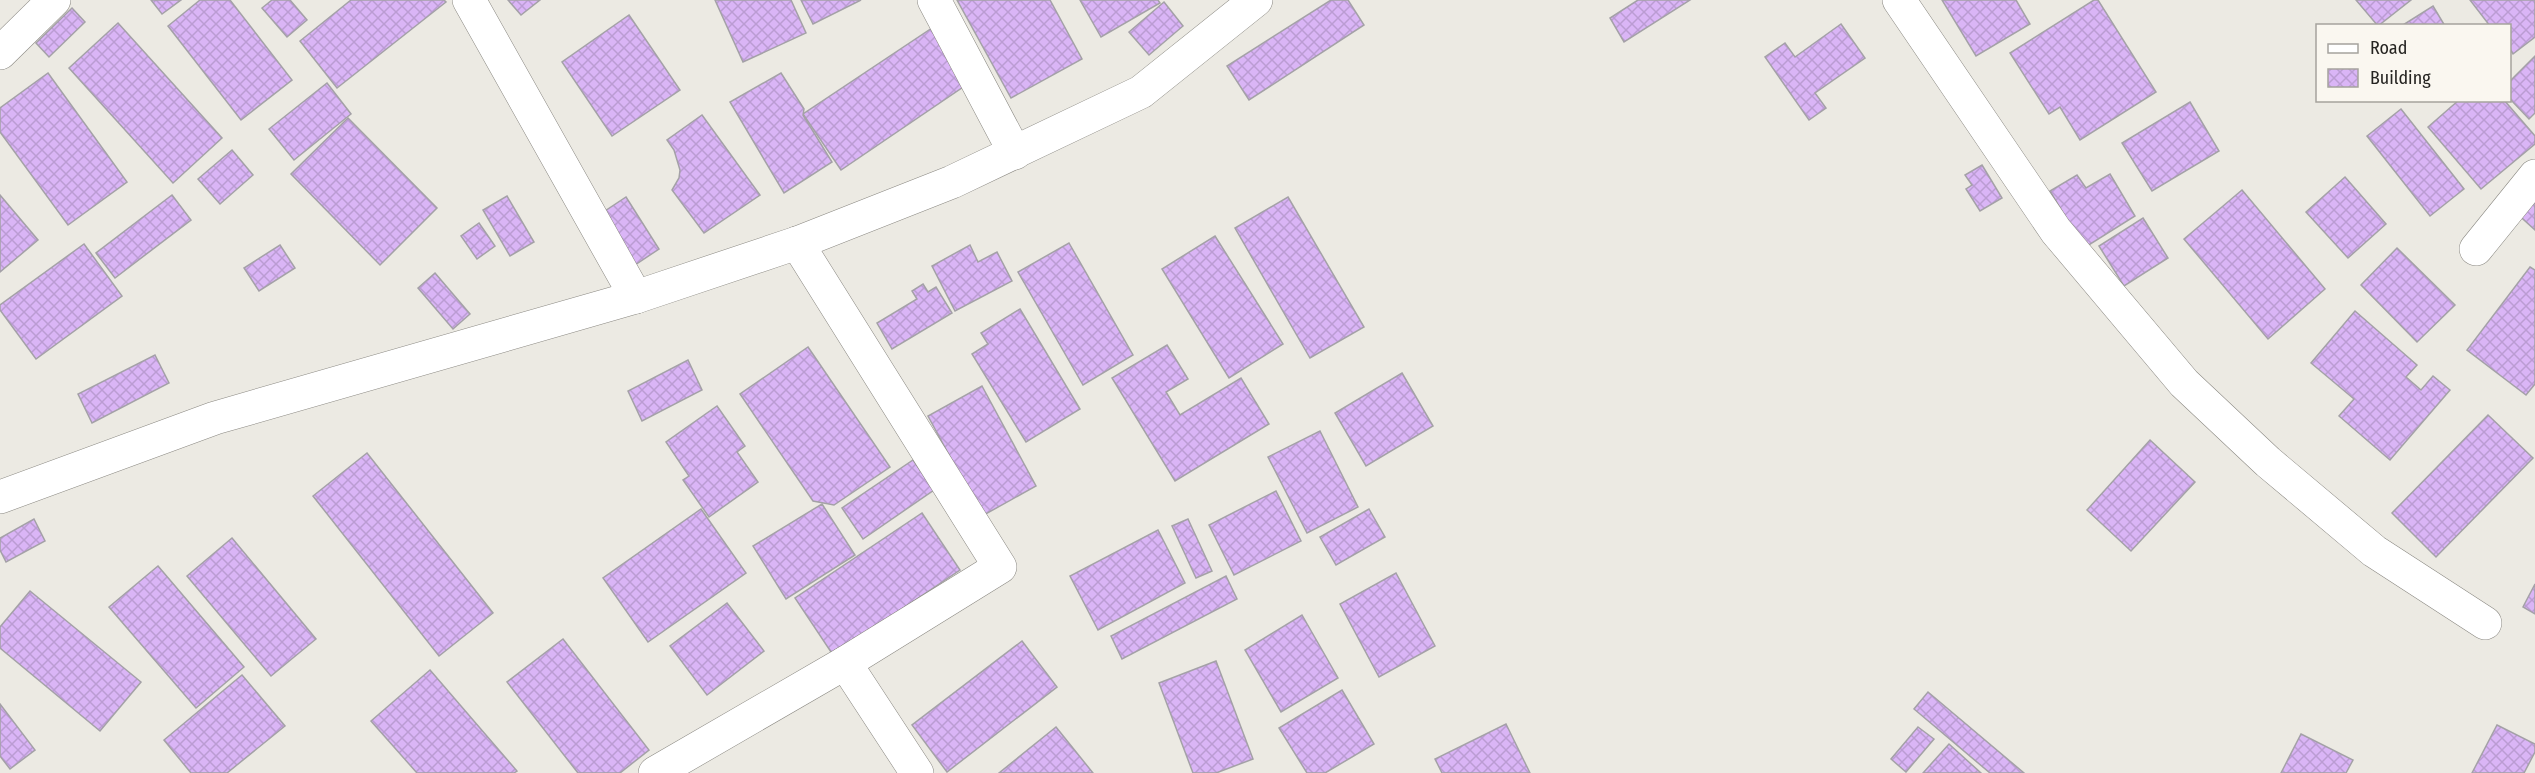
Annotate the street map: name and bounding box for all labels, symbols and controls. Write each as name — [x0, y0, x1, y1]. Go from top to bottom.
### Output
legend — [2316, 24, 2511, 102]
text: Road — [2370, 37, 2407, 59]
text: Building — [2370, 67, 2431, 89]

